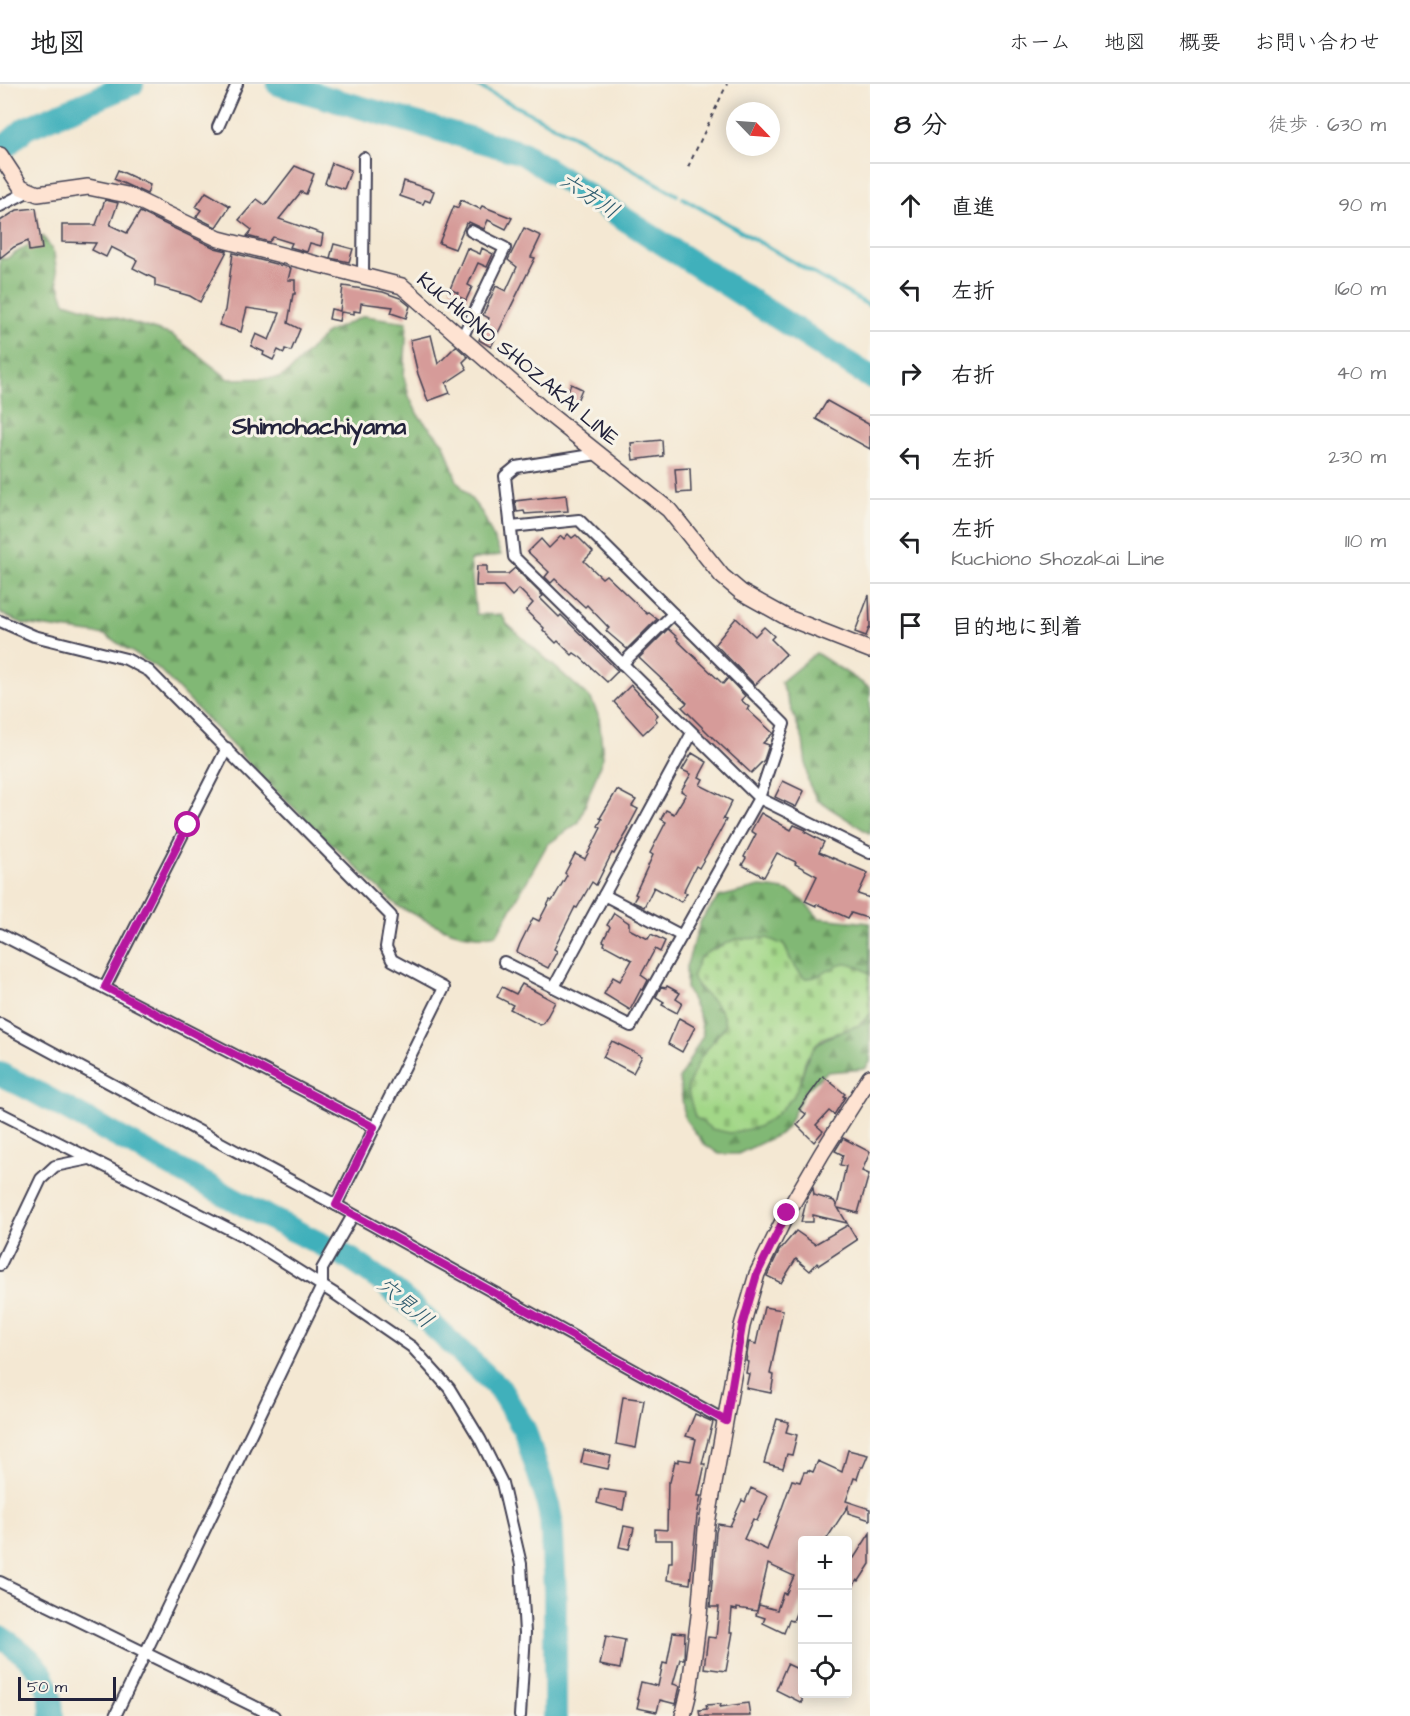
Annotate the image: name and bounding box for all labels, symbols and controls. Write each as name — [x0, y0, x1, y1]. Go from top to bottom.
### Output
text: 地図 — [30, 24, 86, 63]
text: ホーム — [1009, 28, 1071, 57]
text: 地図 — [1104, 28, 1146, 57]
text: 概要 — [1179, 28, 1221, 57]
text: お問い合わせ — [1254, 28, 1380, 57]
north arrow — [726, 102, 780, 156]
text: 8 分 — [894, 107, 947, 143]
text: 徒歩 · 630 m — [1268, 111, 1386, 139]
water label: 六方川 — [553, 165, 625, 227]
icon: ahead — [894, 189, 927, 222]
text: 90 m — [1338, 191, 1386, 219]
text: 直進 — [951, 192, 995, 223]
street label: KUCHIONO SHOZAKAI LINE — [411, 266, 626, 453]
icon: left — [894, 273, 927, 306]
text: 160 m — [1335, 275, 1386, 303]
text: 左折 — [951, 276, 995, 307]
icon: right — [894, 357, 927, 390]
text: 40 m — [1336, 359, 1386, 387]
text: 右折 — [951, 360, 995, 391]
district label: Shimohachiyama — [231, 410, 407, 446]
icon: left — [894, 441, 927, 474]
text: 230 m — [1328, 443, 1386, 471]
text: 左折 — [951, 444, 995, 475]
text: 左折 — [951, 514, 995, 545]
icon: left — [894, 525, 927, 558]
text: 110 m — [1345, 527, 1386, 555]
text: Kuchiono Shozakai Line — [951, 545, 1165, 573]
icon: arrive — [894, 609, 927, 642]
text: 目的地に到着 — [951, 612, 1083, 643]
route start — [174, 811, 200, 837]
route end — [773, 1199, 799, 1225]
water label: 穴見川 — [370, 1270, 440, 1336]
map controls — [798, 1536, 852, 1698]
button: + — [798, 1536, 852, 1590]
button: − — [798, 1590, 852, 1644]
button: locate — [798, 1644, 852, 1698]
scale bar — [18, 1674, 116, 1702]
text: 50 m — [27, 1676, 67, 1698]

